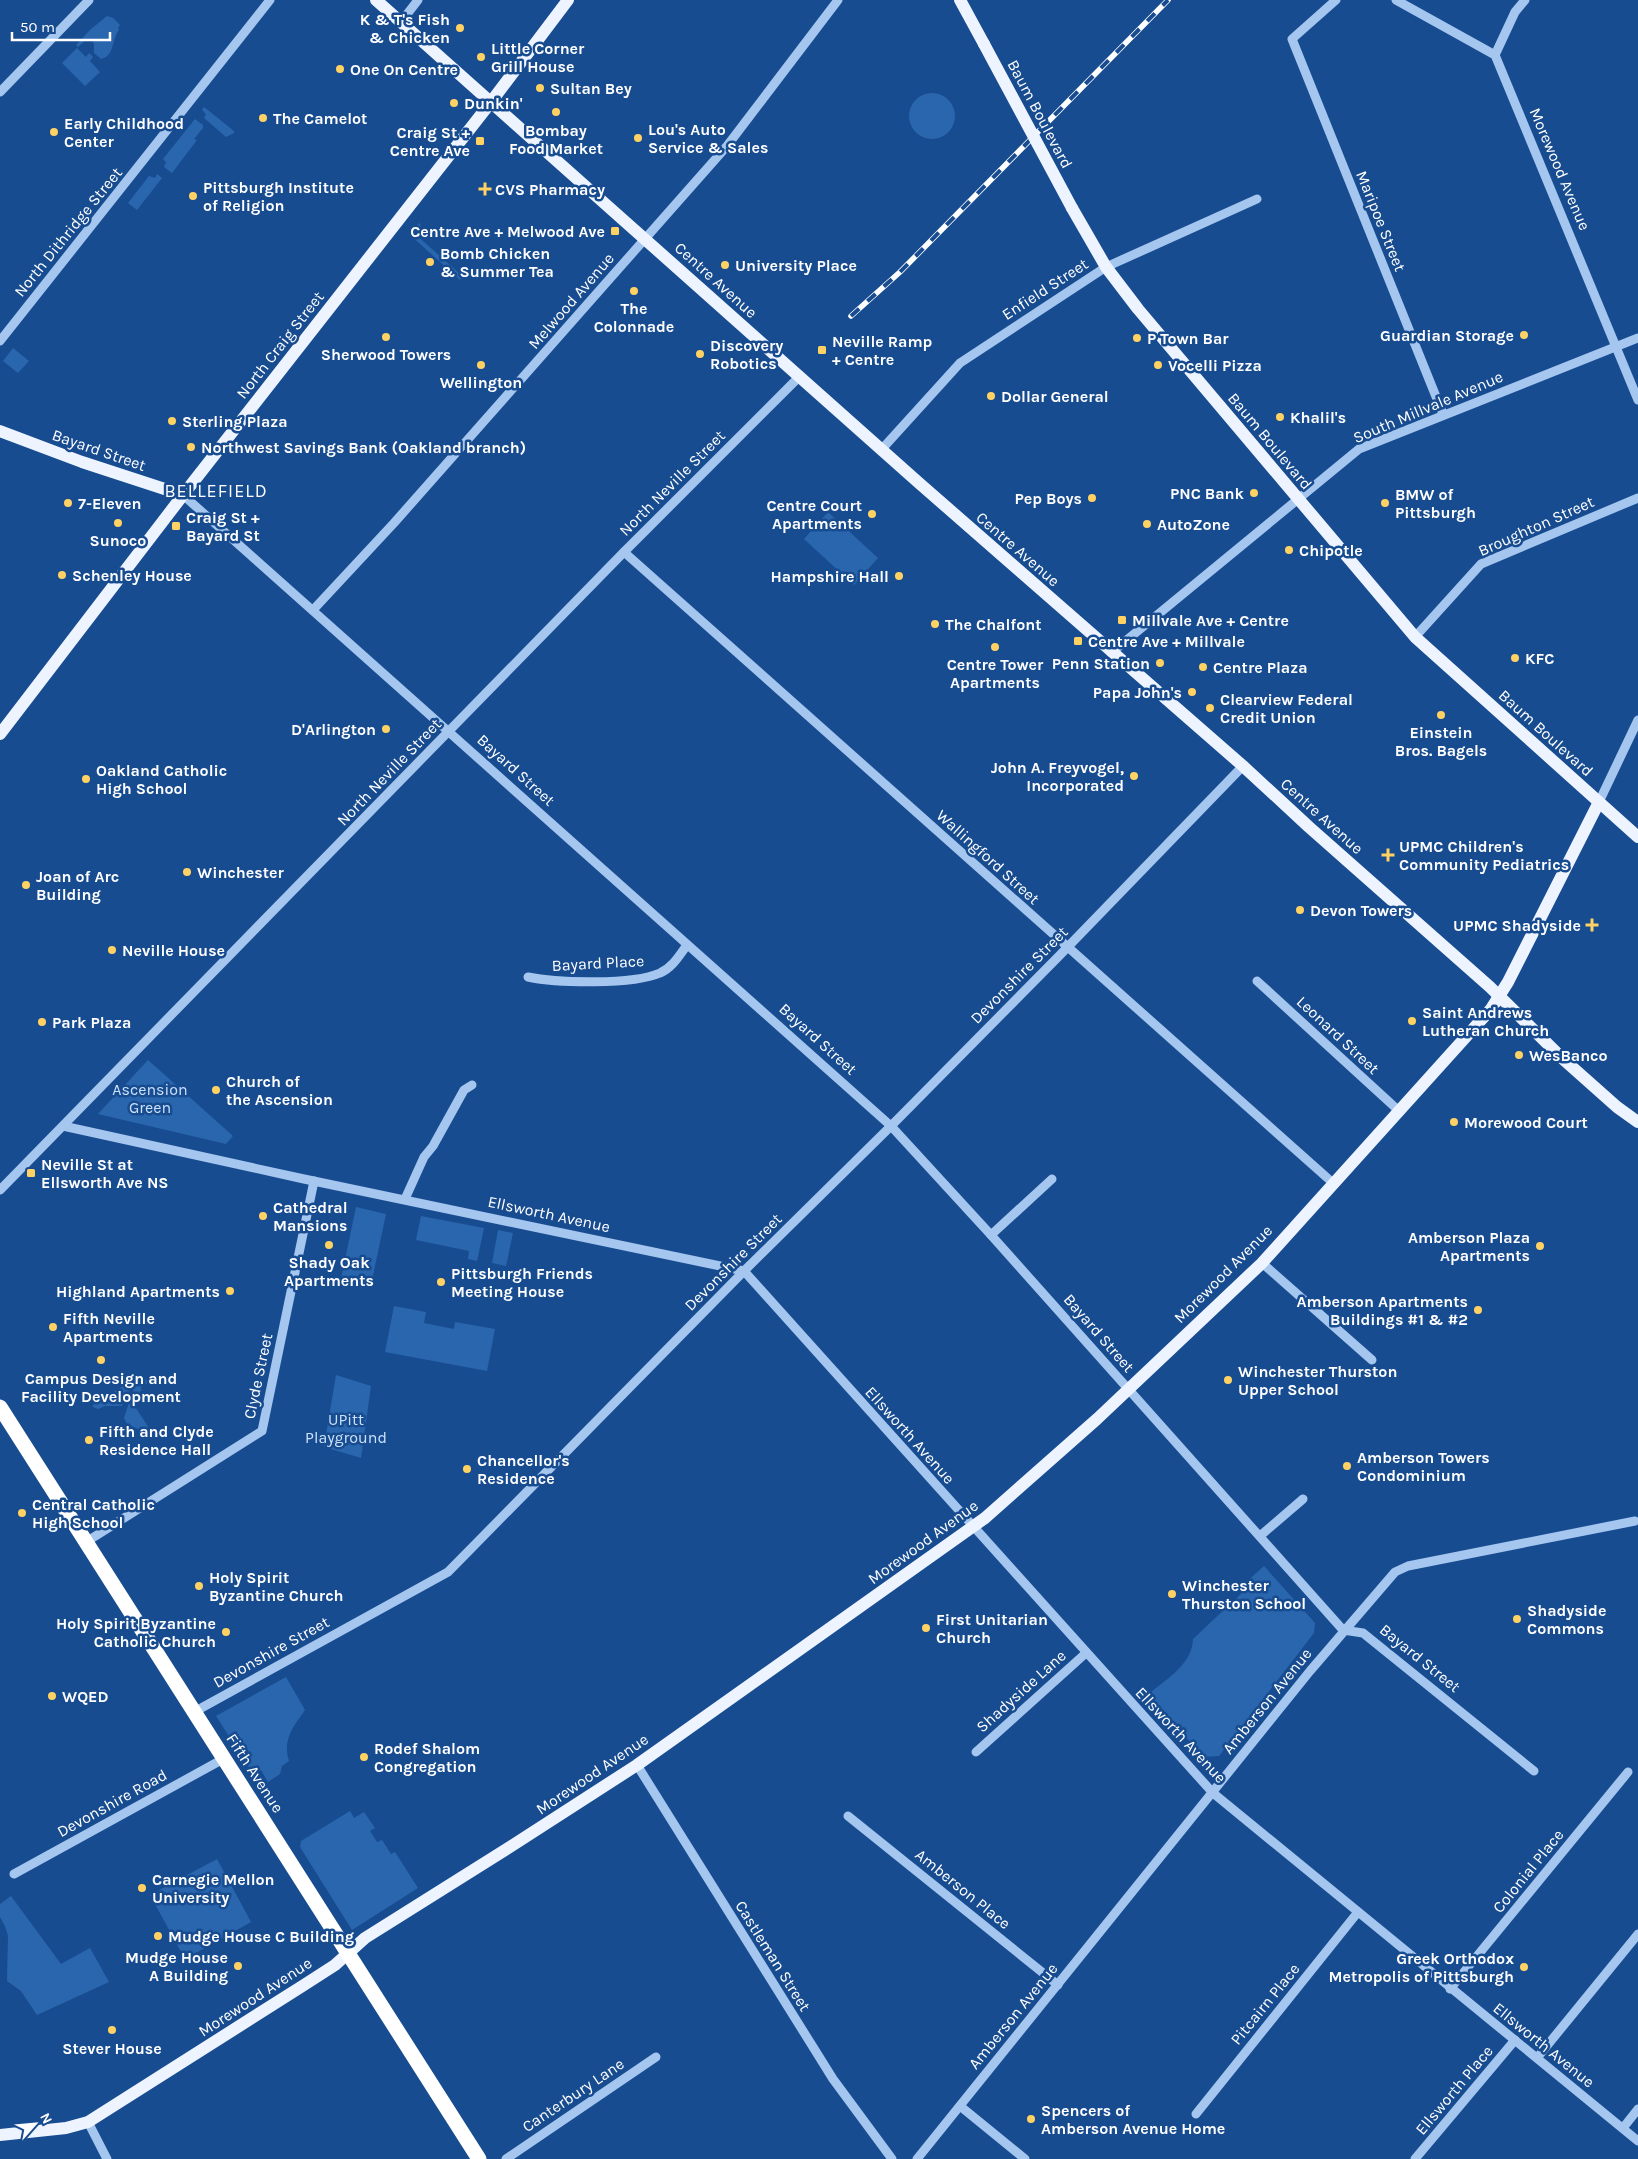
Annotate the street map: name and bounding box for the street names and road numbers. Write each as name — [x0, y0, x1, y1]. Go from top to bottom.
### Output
street label: Baum Boulevard — [1003, 56, 1077, 172]
street label: Morewood Avenue — [1526, 105, 1594, 233]
street label: North Dithridge Street — [10, 163, 126, 301]
street label: Maripoe Street — [1352, 168, 1410, 274]
street label: Centre Avenue — [671, 238, 761, 322]
street label: Melwood Avenue — [524, 249, 618, 353]
street label: Enfield Street — [998, 254, 1092, 324]
street label: North Craig Street — [232, 288, 328, 402]
street label: South Millvale Avenue — [1350, 367, 1506, 447]
street label: Baum Boulevard — [1224, 389, 1316, 493]
street label: Bayard Street — [50, 425, 148, 475]
street label: North Neville Street — [615, 426, 729, 540]
street label: Broughton Street — [1475, 492, 1597, 560]
street label: Centre Avenue — [972, 508, 1064, 590]
street label: Baum Boulevard — [1495, 686, 1597, 780]
street label: North Neville Street — [333, 714, 445, 830]
street label: Bayard Street — [473, 730, 559, 810]
street label: Centre Avenue — [1277, 774, 1367, 858]
street label: Wallingford Street — [933, 806, 1043, 908]
street label: Devonshire Street — [966, 922, 1072, 1028]
street label: Bayard Place — [551, 951, 645, 975]
street label: Leonard Street — [1293, 992, 1383, 1078]
street label: Bayard Street — [775, 999, 861, 1079]
street label: Ellsworth Avenue — [486, 1192, 612, 1236]
street label: Devonshire Street — [680, 1209, 786, 1315]
street label: Morewood Avenue — [1170, 1221, 1276, 1327]
street label: Bayard Street — [1060, 1290, 1138, 1376]
street label: Clyde Street — [240, 1331, 276, 1421]
street label: Ellsworth Avenue — [861, 1382, 959, 1488]
street label: Morewood Avenue — [864, 1496, 982, 1588]
street label: Devonshire Street — [210, 1612, 332, 1692]
street label: Bayard Street — [1376, 1620, 1464, 1696]
street label: Amberson Avenue — [1218, 1644, 1316, 1758]
street label: Shadyside Lane — [972, 1646, 1070, 1736]
street label: Ellsworth Avenue — [1132, 1683, 1230, 1787]
street label: Morewood Avenue — [532, 1729, 652, 1819]
street label: Fifth Avenue — [222, 1730, 288, 1816]
street label: Devonshire Road — [54, 1765, 170, 1841]
street label: Colonial Place — [1489, 1825, 1567, 1917]
street label: Amberson Place — [912, 1845, 1014, 1933]
street label: Castleman Street — [731, 1897, 815, 2015]
street label: Morewood Avenue — [195, 1953, 315, 2041]
street label: Amberson Avenue — [964, 1959, 1062, 2073]
street label: Pitcairn Place — [1226, 1959, 1304, 2049]
street label: Ellsworth Avenue — [1490, 1998, 1598, 2092]
street label: Ellsworth Place — [1411, 2042, 1497, 2138]
street label: Canterbury Lane — [519, 2054, 627, 2136]

